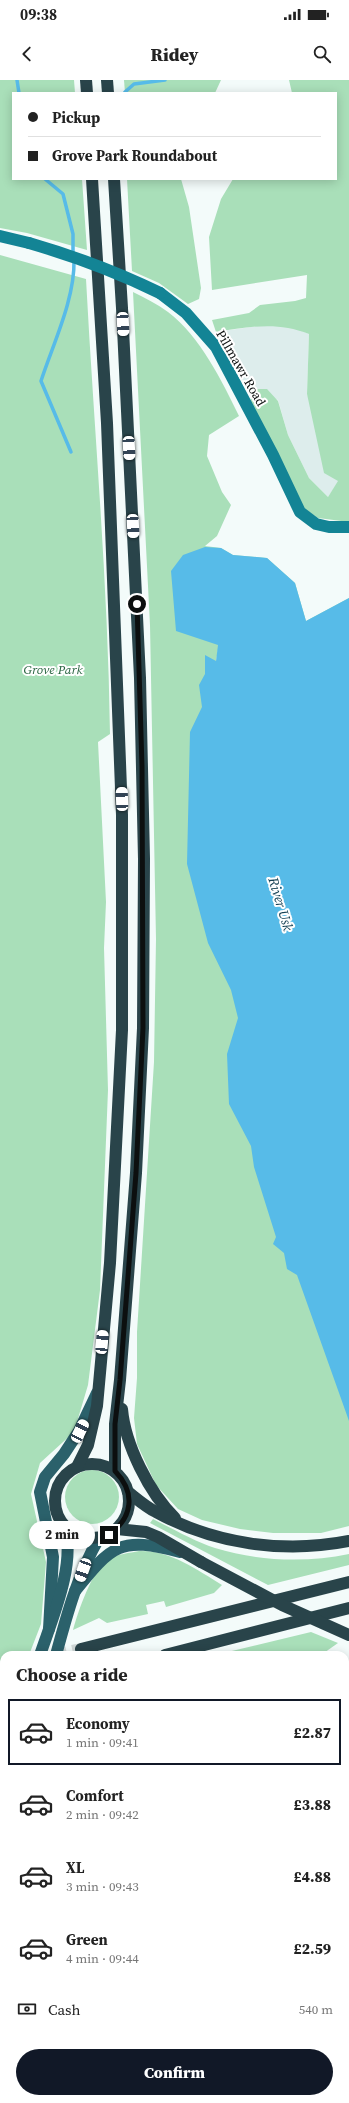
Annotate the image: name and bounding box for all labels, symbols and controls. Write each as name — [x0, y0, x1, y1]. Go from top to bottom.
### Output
text: 09:38 — [20, 4, 57, 25]
text: Ridey — [151, 42, 198, 67]
icon: back — [16, 43, 38, 65]
icon: search — [311, 43, 333, 65]
text: Pickup — [52, 107, 100, 128]
text: Grove Park Roundabout — [52, 145, 217, 166]
car — [116, 312, 130, 336]
street label: Pillmawr Road — [212, 327, 270, 410]
car — [122, 436, 136, 460]
car — [126, 514, 140, 538]
route start — [128, 595, 146, 613]
park label: Grove Park — [23, 661, 83, 678]
car — [116, 787, 128, 811]
water label: River Usk — [263, 874, 299, 934]
car — [95, 1330, 109, 1354]
car — [69, 1418, 91, 1444]
callout: 2 min — [29, 1521, 95, 1549]
text: 2 min — [45, 1526, 79, 1543]
route end — [100, 1526, 118, 1544]
car — [73, 1557, 93, 1583]
text: Choose a ride — [16, 1662, 128, 1687]
text: Economy — [66, 1713, 130, 1734]
icon: car — [18, 1714, 54, 1750]
text: £2.87 — [293, 1722, 331, 1743]
text: 1 min · 09:41 — [66, 1734, 139, 1751]
text: Comfort — [66, 1785, 124, 1806]
icon: car — [18, 1786, 54, 1822]
text: £3.88 — [293, 1794, 331, 1815]
text: 2 min · 09:42 — [66, 1806, 139, 1823]
text: XL — [66, 1857, 85, 1878]
icon: car — [18, 1858, 54, 1894]
text: £4.88 — [293, 1866, 331, 1887]
text: 3 min · 09:43 — [66, 1878, 139, 1895]
text: Green — [66, 1929, 108, 1950]
icon: car — [18, 1930, 54, 1966]
text: £2.59 — [293, 1938, 331, 1959]
text: 4 min · 09:44 — [66, 1950, 139, 1967]
icon: cash — [16, 1998, 38, 2020]
text: Cash — [48, 1999, 80, 2020]
text: 540 m — [299, 2001, 333, 2018]
button: Confirm — [16, 2049, 333, 2095]

